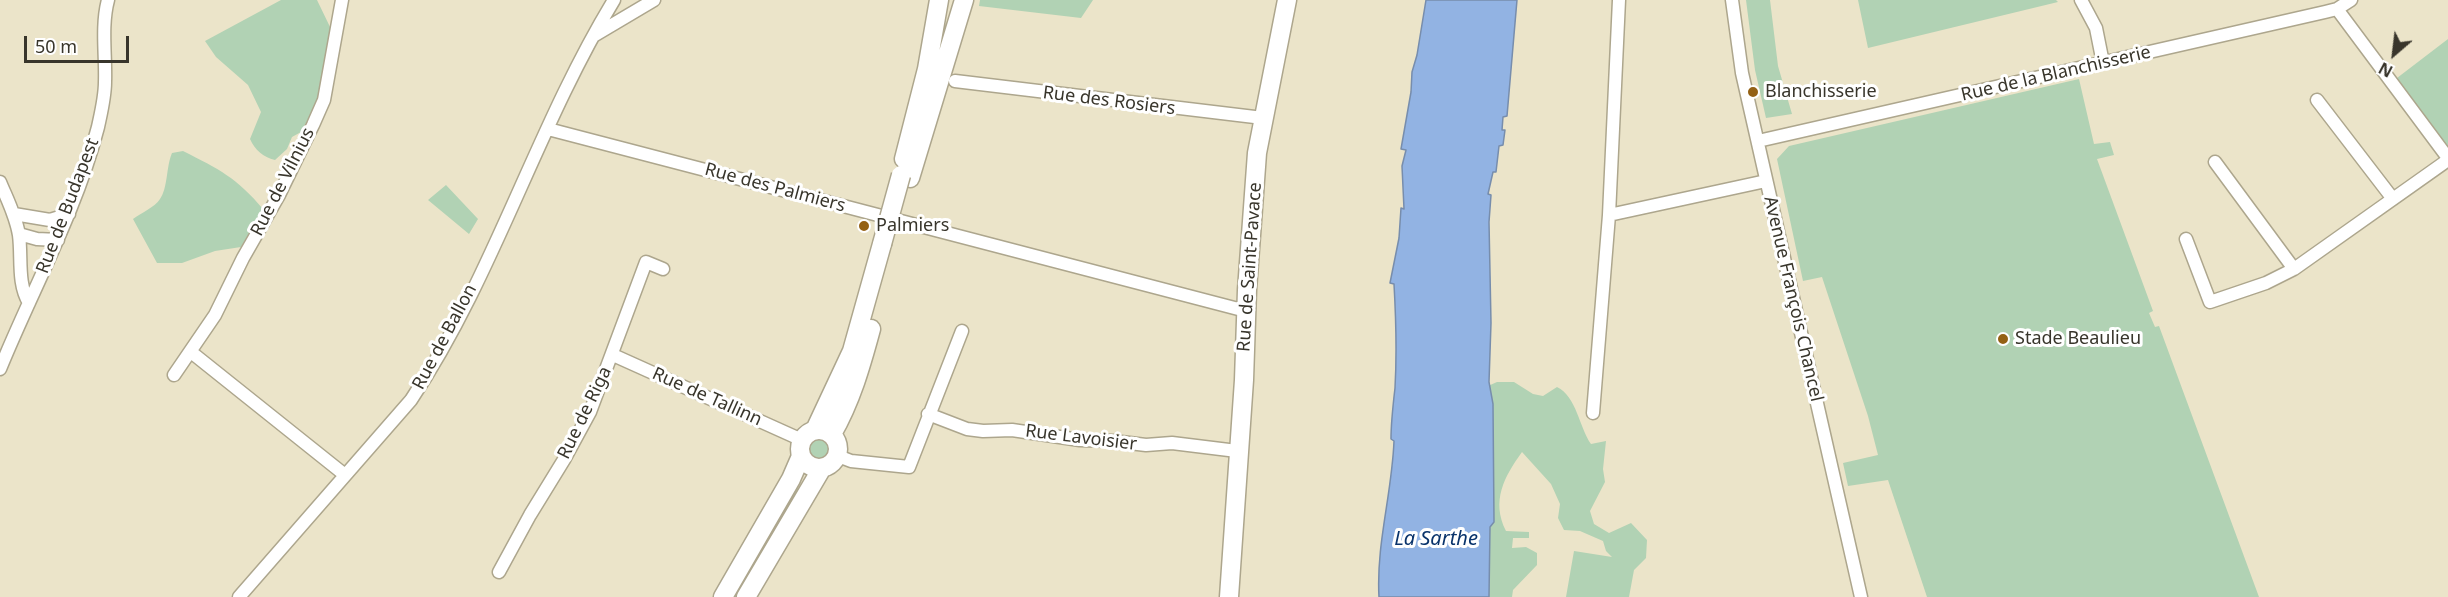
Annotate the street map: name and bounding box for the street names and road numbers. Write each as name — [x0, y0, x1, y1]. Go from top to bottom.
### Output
street label: Rue de la Blanchisserie — [1959, 42, 2153, 106]
street label: Rue des Rosiers — [1042, 82, 1176, 120]
street label: Rue de Vilnius — [246, 124, 320, 240]
street label: Rue de Budapest — [32, 135, 104, 277]
street label: Rue des Palmiers — [702, 159, 848, 217]
street label: Rue de Saint-Pavace — [1233, 181, 1267, 353]
street label: Avenue François Chancel — [1759, 194, 1827, 404]
street label: Rue de Ballon — [408, 281, 482, 393]
street label: Rue de Riga — [553, 363, 617, 463]
street label: Rue de Tallinn — [649, 363, 765, 431]
street label: Rue Lavoisier — [1024, 420, 1138, 456]

